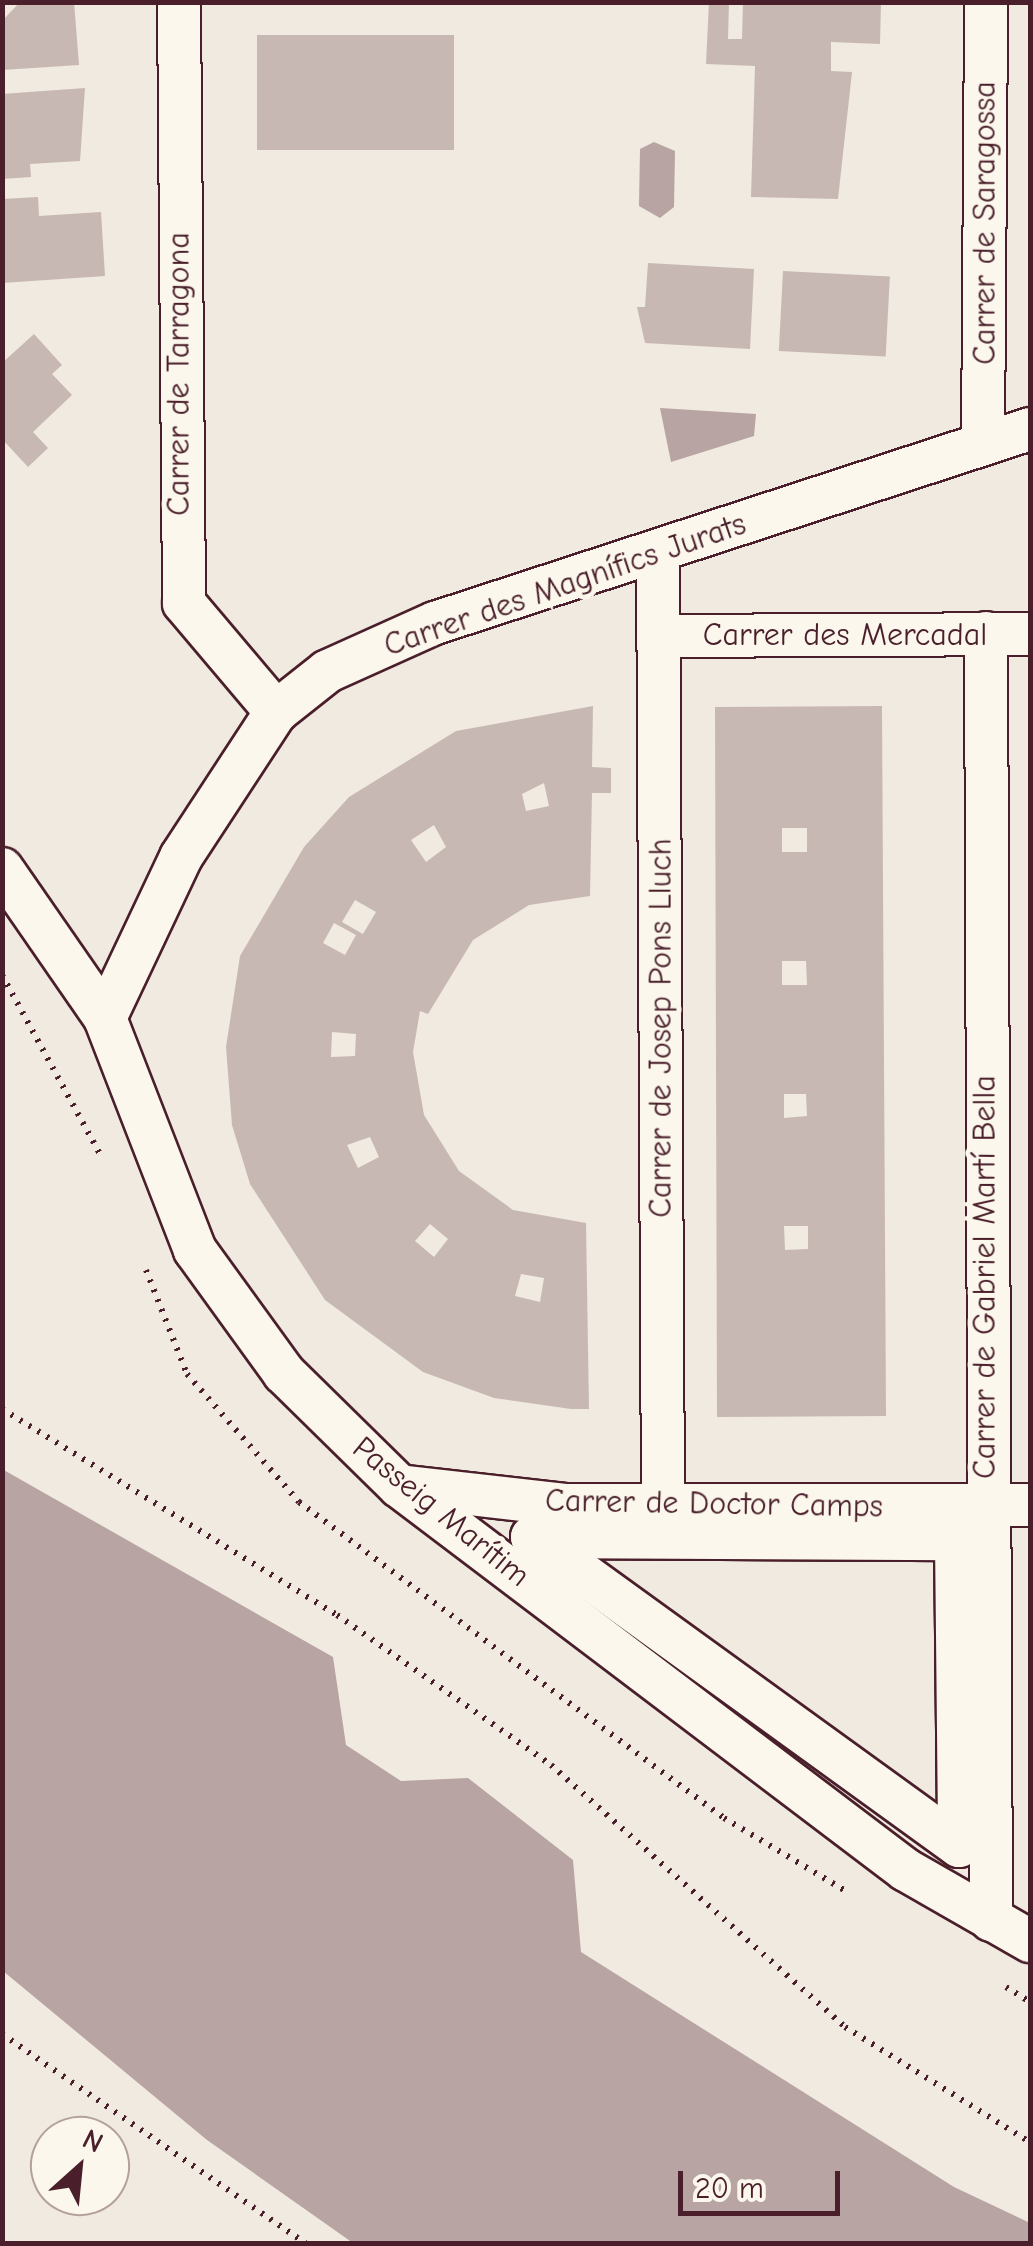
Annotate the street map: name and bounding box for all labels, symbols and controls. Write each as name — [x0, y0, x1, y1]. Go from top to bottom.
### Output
street label: Carrer de Saragossa — [966, 81, 1004, 365]
street label: Carrer de Tarragona — [160, 232, 198, 516]
street label: Carrer des Magnífics Jurats — [379, 505, 751, 665]
street label: Carrer des Mercadal — [703, 616, 987, 654]
street label: Carrer de Josep Pons Lluch — [642, 838, 680, 1218]
street label: Carrer de Gabriel Martí Bella — [966, 1075, 1004, 1479]
street label: Passeig Marítim — [345, 1429, 537, 1595]
street label: Carrer de Doctor Camps — [545, 1482, 883, 1526]
north arrow — [30, 2116, 130, 2216]
text: N — [77, 2123, 108, 2159]
scale bar — [683, 2151, 846, 2213]
text: 20 m — [695, 2171, 764, 2206]

